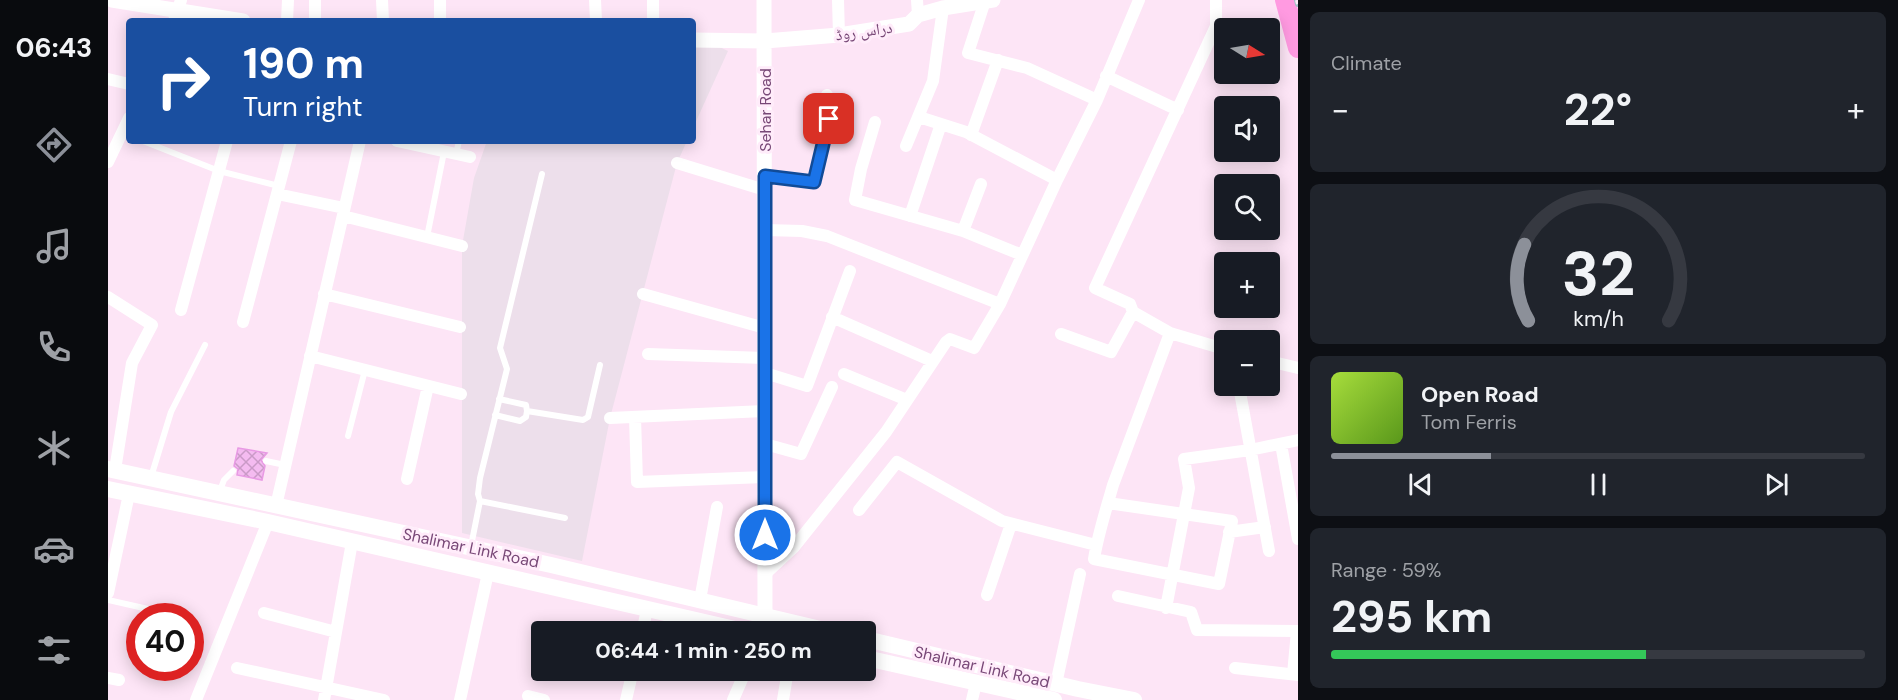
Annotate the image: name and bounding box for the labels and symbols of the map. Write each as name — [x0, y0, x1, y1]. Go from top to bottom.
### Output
street label: دراس روڈ — [834, 17, 894, 45]
north arrow — [1214, 18, 1280, 84]
street label: Sehar Road — [755, 68, 776, 152]
pin — [803, 93, 854, 144]
position arrow — [733, 503, 797, 567]
street label: Shalimar Link Road — [401, 523, 541, 573]
speed limit sign: 40 — [126, 603, 204, 681]
street label: Shalimar Link Road — [912, 641, 1052, 693]

